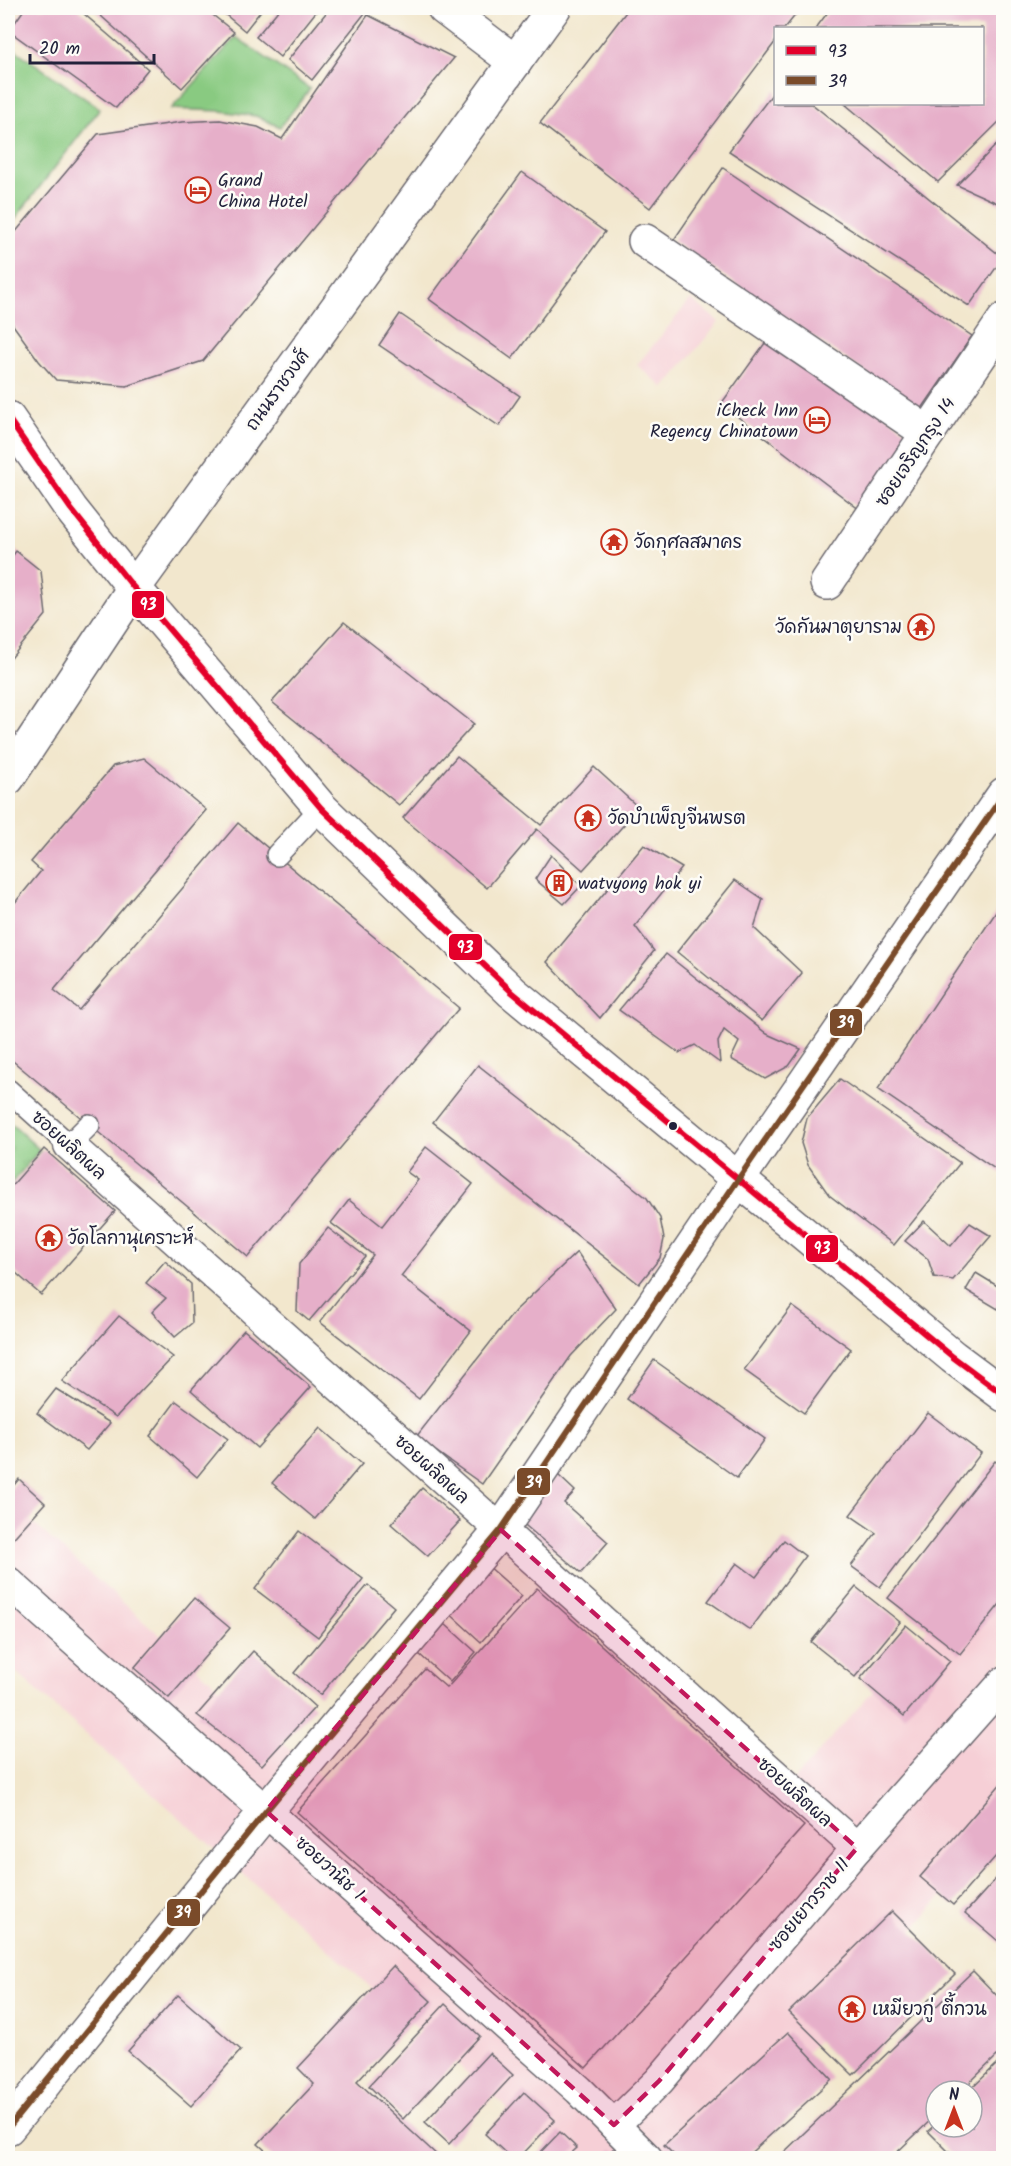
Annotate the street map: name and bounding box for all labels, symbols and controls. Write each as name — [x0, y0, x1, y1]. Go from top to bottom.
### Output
scale bar — [30, 27, 154, 65]
legend — [774, 27, 984, 105]
text: 20 m — [39, 35, 80, 64]
text: 93 — [828, 38, 847, 67]
text: 39 — [828, 68, 847, 97]
place label: Grand China Hotel — [218, 167, 308, 217]
hotel icon: Grand China Hotel — [183, 175, 213, 205]
street label: ถนนราชวงศ์ — [239, 343, 319, 438]
street label: ซอยเจริญกรุง 14 — [869, 392, 964, 514]
place label: iCheck Inn Regency Chinatown — [650, 397, 798, 447]
hotel icon: iCheck Inn Regency Chinatown — [802, 405, 832, 435]
temple icon: วัดกุศลสมาคร — [599, 527, 629, 557]
place label: วัดกุศลสมาคร — [634, 529, 742, 558]
line badge: 93 — [131, 590, 165, 619]
text: 93 — [140, 593, 157, 618]
temple icon: วัดกันมาตุยาราม — [906, 612, 936, 642]
place label: วัดกันมาตุยาราม — [775, 614, 902, 643]
temple icon: วัดบำเพ็ญจีนพรต — [573, 803, 603, 833]
place label: วัดบำเพ็ญจีนพรต — [608, 805, 746, 834]
building icon: watvyong hok yi — [544, 868, 574, 898]
place label: watvyong hok yi — [578, 870, 702, 899]
line badge: 93 — [448, 933, 483, 961]
text: 93 — [457, 936, 474, 961]
line badge: 39 — [829, 1008, 863, 1037]
text: 39 — [837, 1011, 854, 1036]
street label: ซอยผลิตผล — [24, 1104, 112, 1188]
unlabelled marker — [667, 1120, 679, 1132]
temple icon: วัดโลกานุเคราะห์ — [34, 1223, 64, 1253]
place label: วัดโลกานุเคราะห์ — [68, 1225, 194, 1254]
line badge: 93 — [805, 1234, 839, 1263]
text: 93 — [814, 1237, 831, 1262]
street label: ซอยผลิตผล — [387, 1428, 475, 1512]
line badge: 39 — [516, 1467, 551, 1496]
text: 39 — [525, 1471, 542, 1496]
street label: ซอยผลิตผล — [750, 1751, 838, 1835]
street label: ซอยวานิช 1 — [288, 1830, 370, 1908]
street label: ซอยเยาวราช 11 — [762, 1852, 858, 1958]
line badge: 39 — [166, 1898, 201, 1927]
text: 39 — [174, 1901, 191, 1926]
place label: เหมียวกู่ ตี้กวน — [872, 1992, 987, 2025]
temple icon: เหมียวกู่ ตี้กวน — [837, 1994, 867, 2024]
north arrow — [924, 2079, 984, 2139]
text: N — [949, 2083, 959, 2108]

